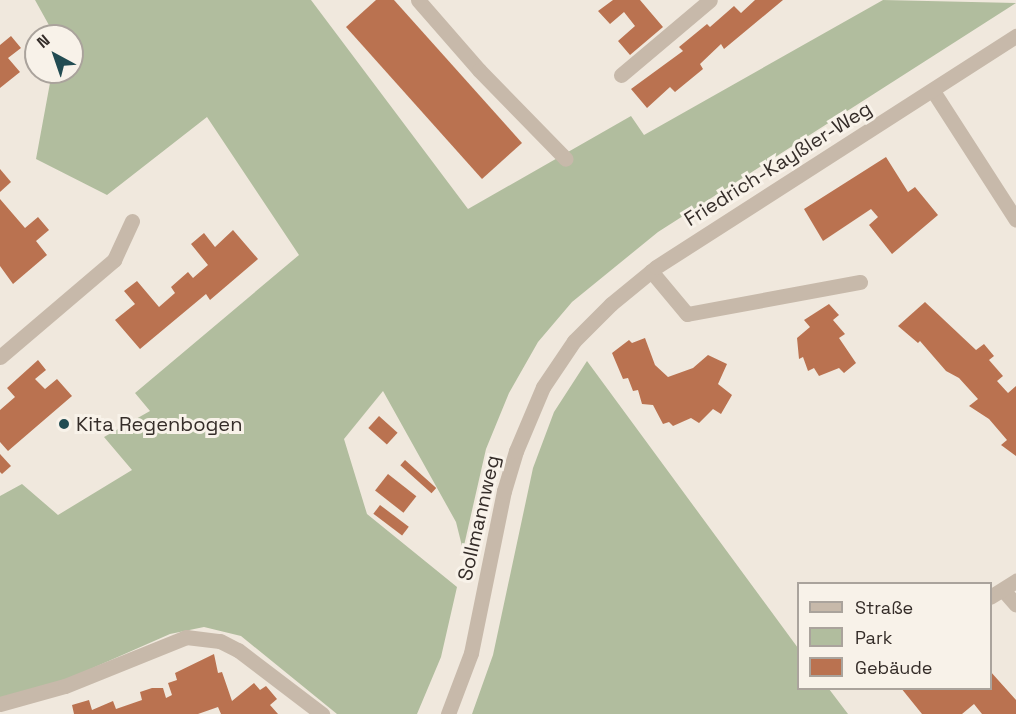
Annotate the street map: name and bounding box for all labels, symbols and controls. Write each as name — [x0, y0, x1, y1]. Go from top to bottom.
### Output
north arrow — [24, 24, 84, 84]
text: N — [33, 30, 54, 53]
street label: Friedrich-Kayßler-Weg — [680, 96, 876, 232]
place label: Kita Regenbogen — [76, 412, 242, 436]
marker: Kita Regenbogen — [57, 417, 71, 431]
street label: Sollmannweg — [453, 453, 505, 583]
legend — [797, 582, 992, 690]
text: Straße — [855, 596, 913, 619]
text: Park — [855, 626, 892, 649]
text: Gebäude — [855, 656, 933, 679]

